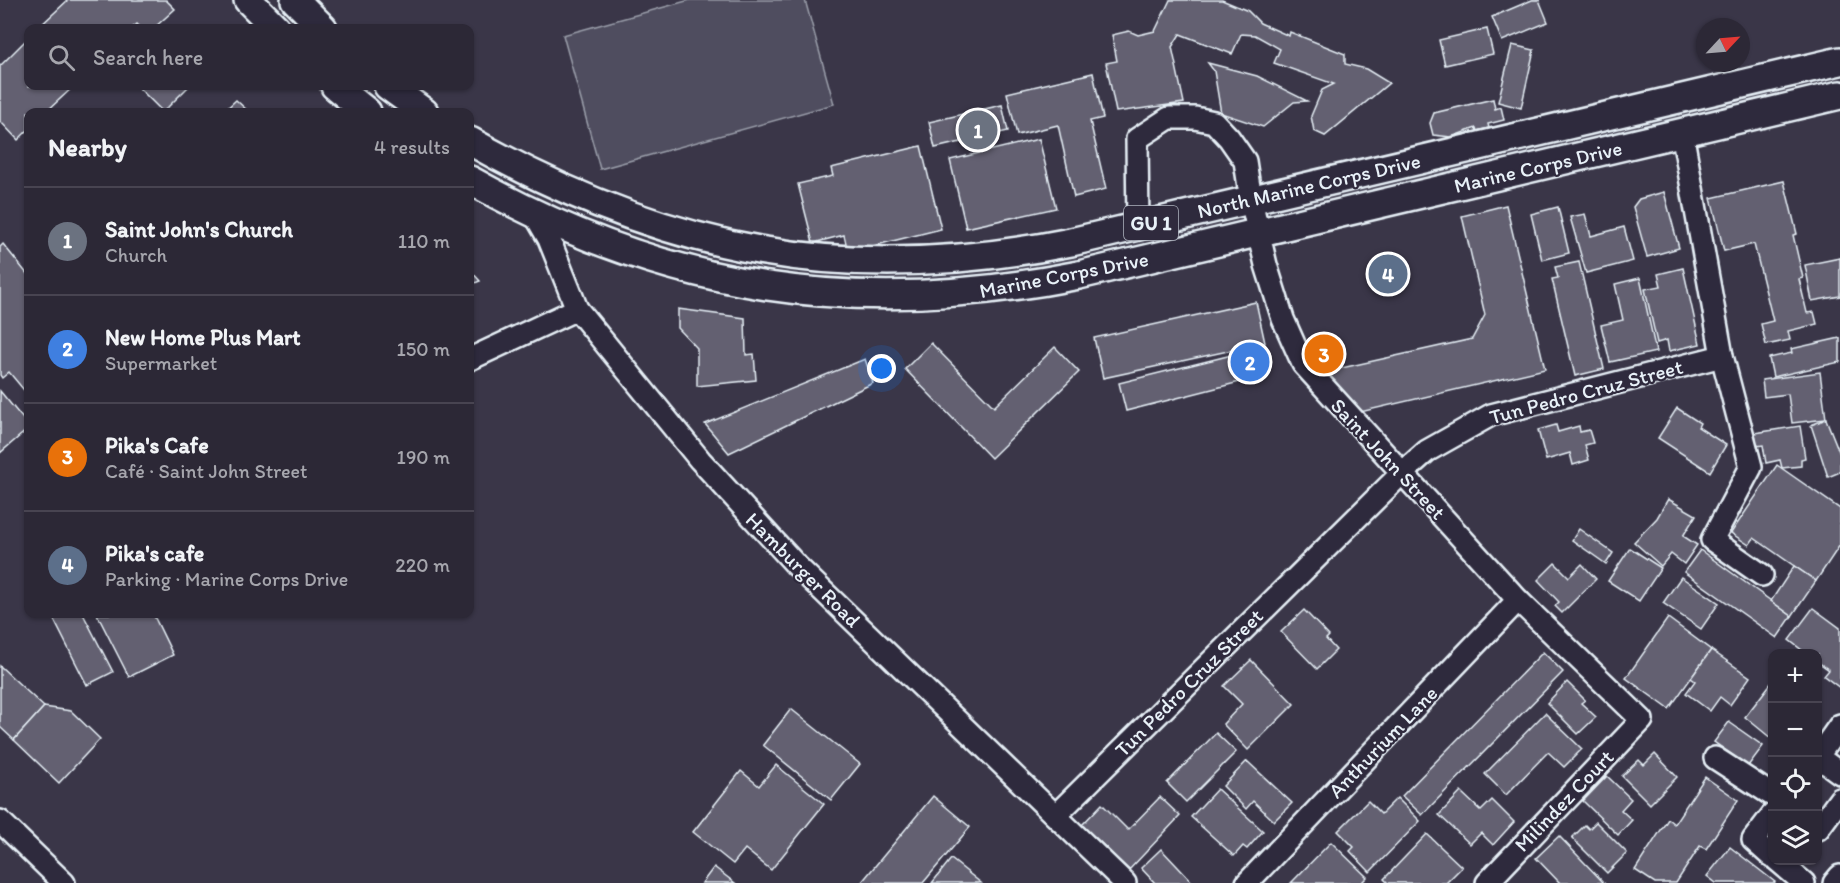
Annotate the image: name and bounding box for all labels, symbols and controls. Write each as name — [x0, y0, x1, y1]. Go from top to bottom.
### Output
north arrow — [1696, 18, 1750, 72]
search box — [24, 24, 474, 90]
icon: search — [45, 41, 78, 74]
text: Search here — [93, 44, 203, 71]
pin: 1 — [958, 108, 998, 152]
text: Nearby — [48, 131, 127, 163]
text: 4 results — [374, 135, 450, 159]
street label: Marine Corps Drive — [1451, 135, 1624, 198]
street label: North Marine Corps Drive — [1195, 148, 1423, 223]
road number: GU 1 — [1124, 206, 1178, 240]
text: Saint John's Church — [105, 216, 293, 243]
text: 1 — [63, 229, 72, 253]
text: 110 m — [398, 229, 450, 253]
text: Church — [105, 243, 167, 267]
street label: Marine Corps Drive — [977, 246, 1151, 303]
pin: 4 — [1368, 252, 1408, 296]
text: New Home Plus Mart — [105, 324, 301, 351]
pin: 3 — [1304, 332, 1344, 376]
text: 2 — [62, 337, 73, 361]
text: 150 m — [397, 337, 450, 361]
pin: 2 — [1230, 340, 1270, 385]
text: Supermarket — [105, 351, 217, 375]
your location — [867, 354, 896, 383]
street label: Tun Pedro Cruz Street — [1486, 354, 1685, 429]
street label: Saint John Street — [1326, 393, 1451, 525]
text: Pika's Cafe — [105, 432, 209, 459]
text: 3 — [62, 445, 73, 469]
text: 190 m — [397, 445, 450, 469]
text: Café · Saint John Street — [105, 459, 308, 483]
street label: Hamburger Road — [741, 507, 866, 633]
text: Pika's cafe — [105, 540, 204, 567]
text: 4 — [61, 553, 74, 577]
text: 220 m — [395, 553, 450, 577]
text: Parking · Marine Corps Drive — [105, 567, 348, 591]
street label: Tun Pedro Cruz Street — [1109, 603, 1268, 762]
map controls — [1768, 649, 1822, 865]
button: + — [1768, 649, 1822, 703]
street label: Anthurium Lane — [1323, 680, 1442, 803]
button: − — [1768, 703, 1822, 757]
street label: Milindez Court — [1509, 744, 1619, 857]
button: locate — [1768, 757, 1822, 811]
button: layers — [1768, 811, 1822, 865]

